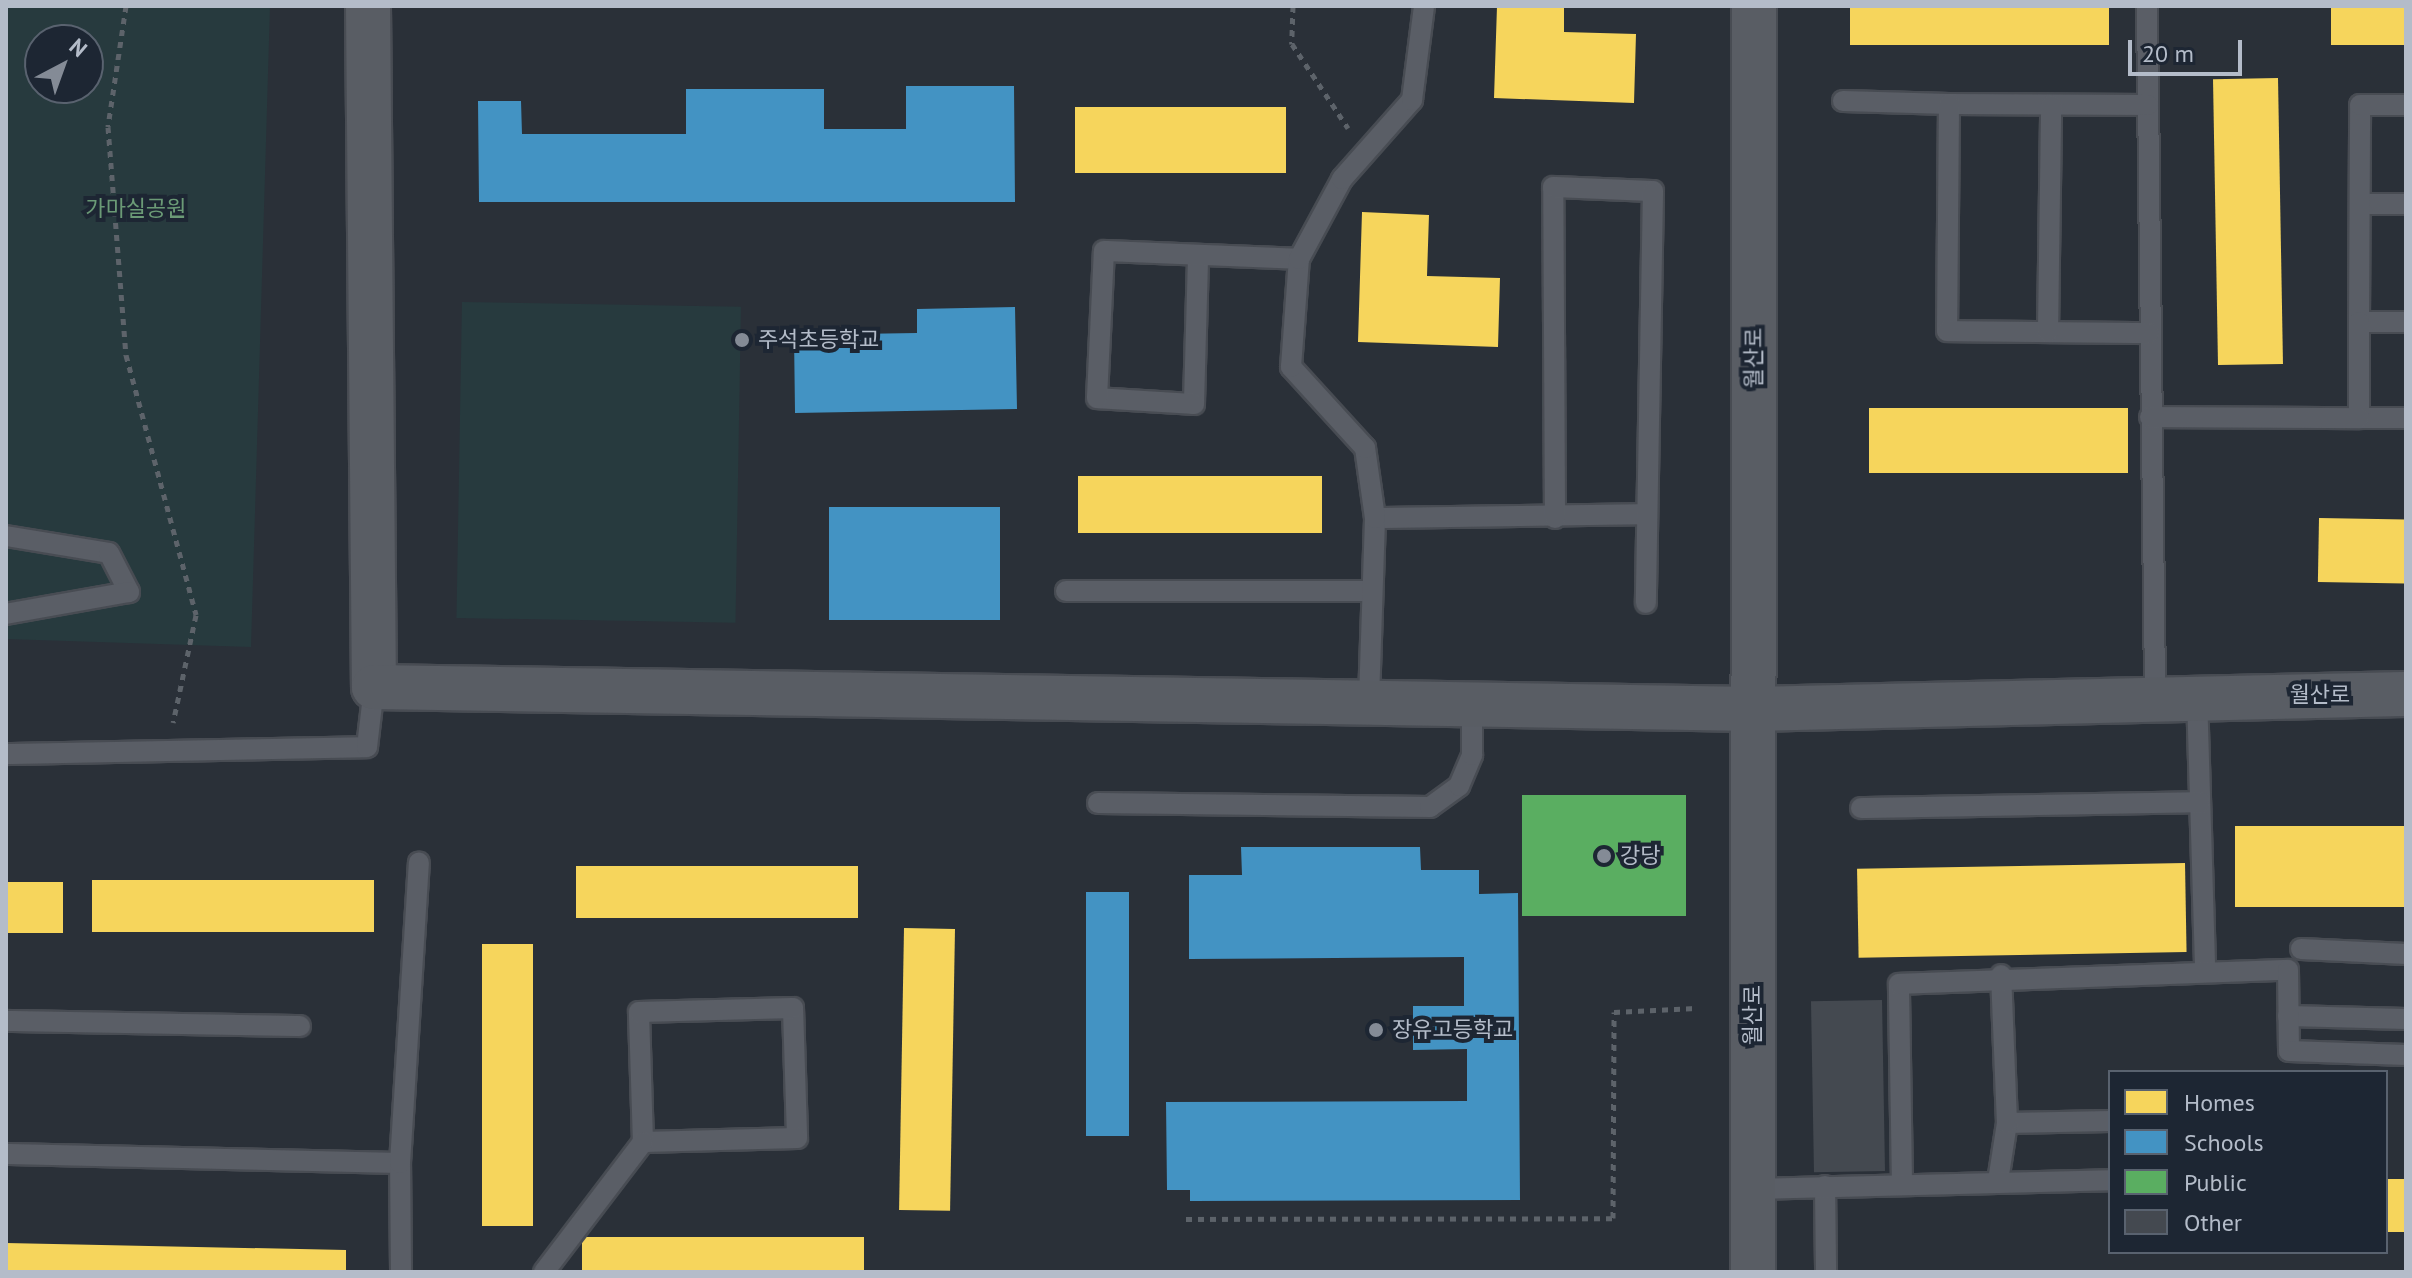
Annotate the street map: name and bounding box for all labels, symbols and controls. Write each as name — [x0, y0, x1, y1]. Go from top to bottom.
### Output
north arrow — [24, 24, 104, 104]
scale bar — [2132, 24, 2246, 74]
text: N — [64, 32, 93, 63]
text: 20 m — [2142, 38, 2194, 69]
park label: 가마실공원 — [85, 196, 187, 222]
place label: 주석초등학교 — [758, 327, 879, 353]
street label: 월산로 — [1741, 328, 1767, 388]
marker: 주석초등학교 — [733, 331, 751, 349]
street label: 월산로 — [2290, 682, 2350, 708]
place label: 강당 — [1620, 843, 1660, 869]
marker: 강당 — [1595, 847, 1613, 865]
street label: 월산로 — [1740, 985, 1766, 1045]
place label: 장유고등학교 — [1392, 1017, 1513, 1043]
marker: 장유고등학교 — [1367, 1021, 1385, 1039]
legend — [2108, 1070, 2388, 1254]
text: Homes — [2184, 1087, 2255, 1118]
text: Schools — [2184, 1127, 2264, 1158]
text: Public — [2184, 1167, 2247, 1198]
text: Other — [2184, 1207, 2242, 1238]

